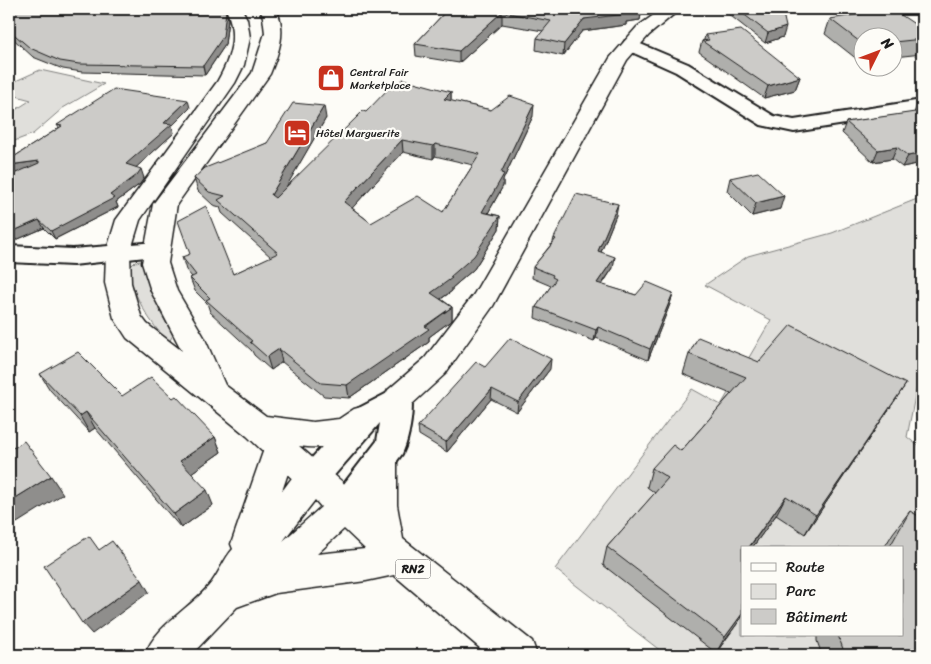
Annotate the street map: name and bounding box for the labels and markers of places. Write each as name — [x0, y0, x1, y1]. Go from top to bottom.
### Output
shop icon: Central Fair Marketplace — [316, 63, 346, 93]
place label: Central Fair Marketplace — [350, 63, 411, 95]
hotel icon: Hôtel Marguerite — [282, 118, 312, 148]
place label: Hôtel Marguerite — [316, 124, 400, 143]

